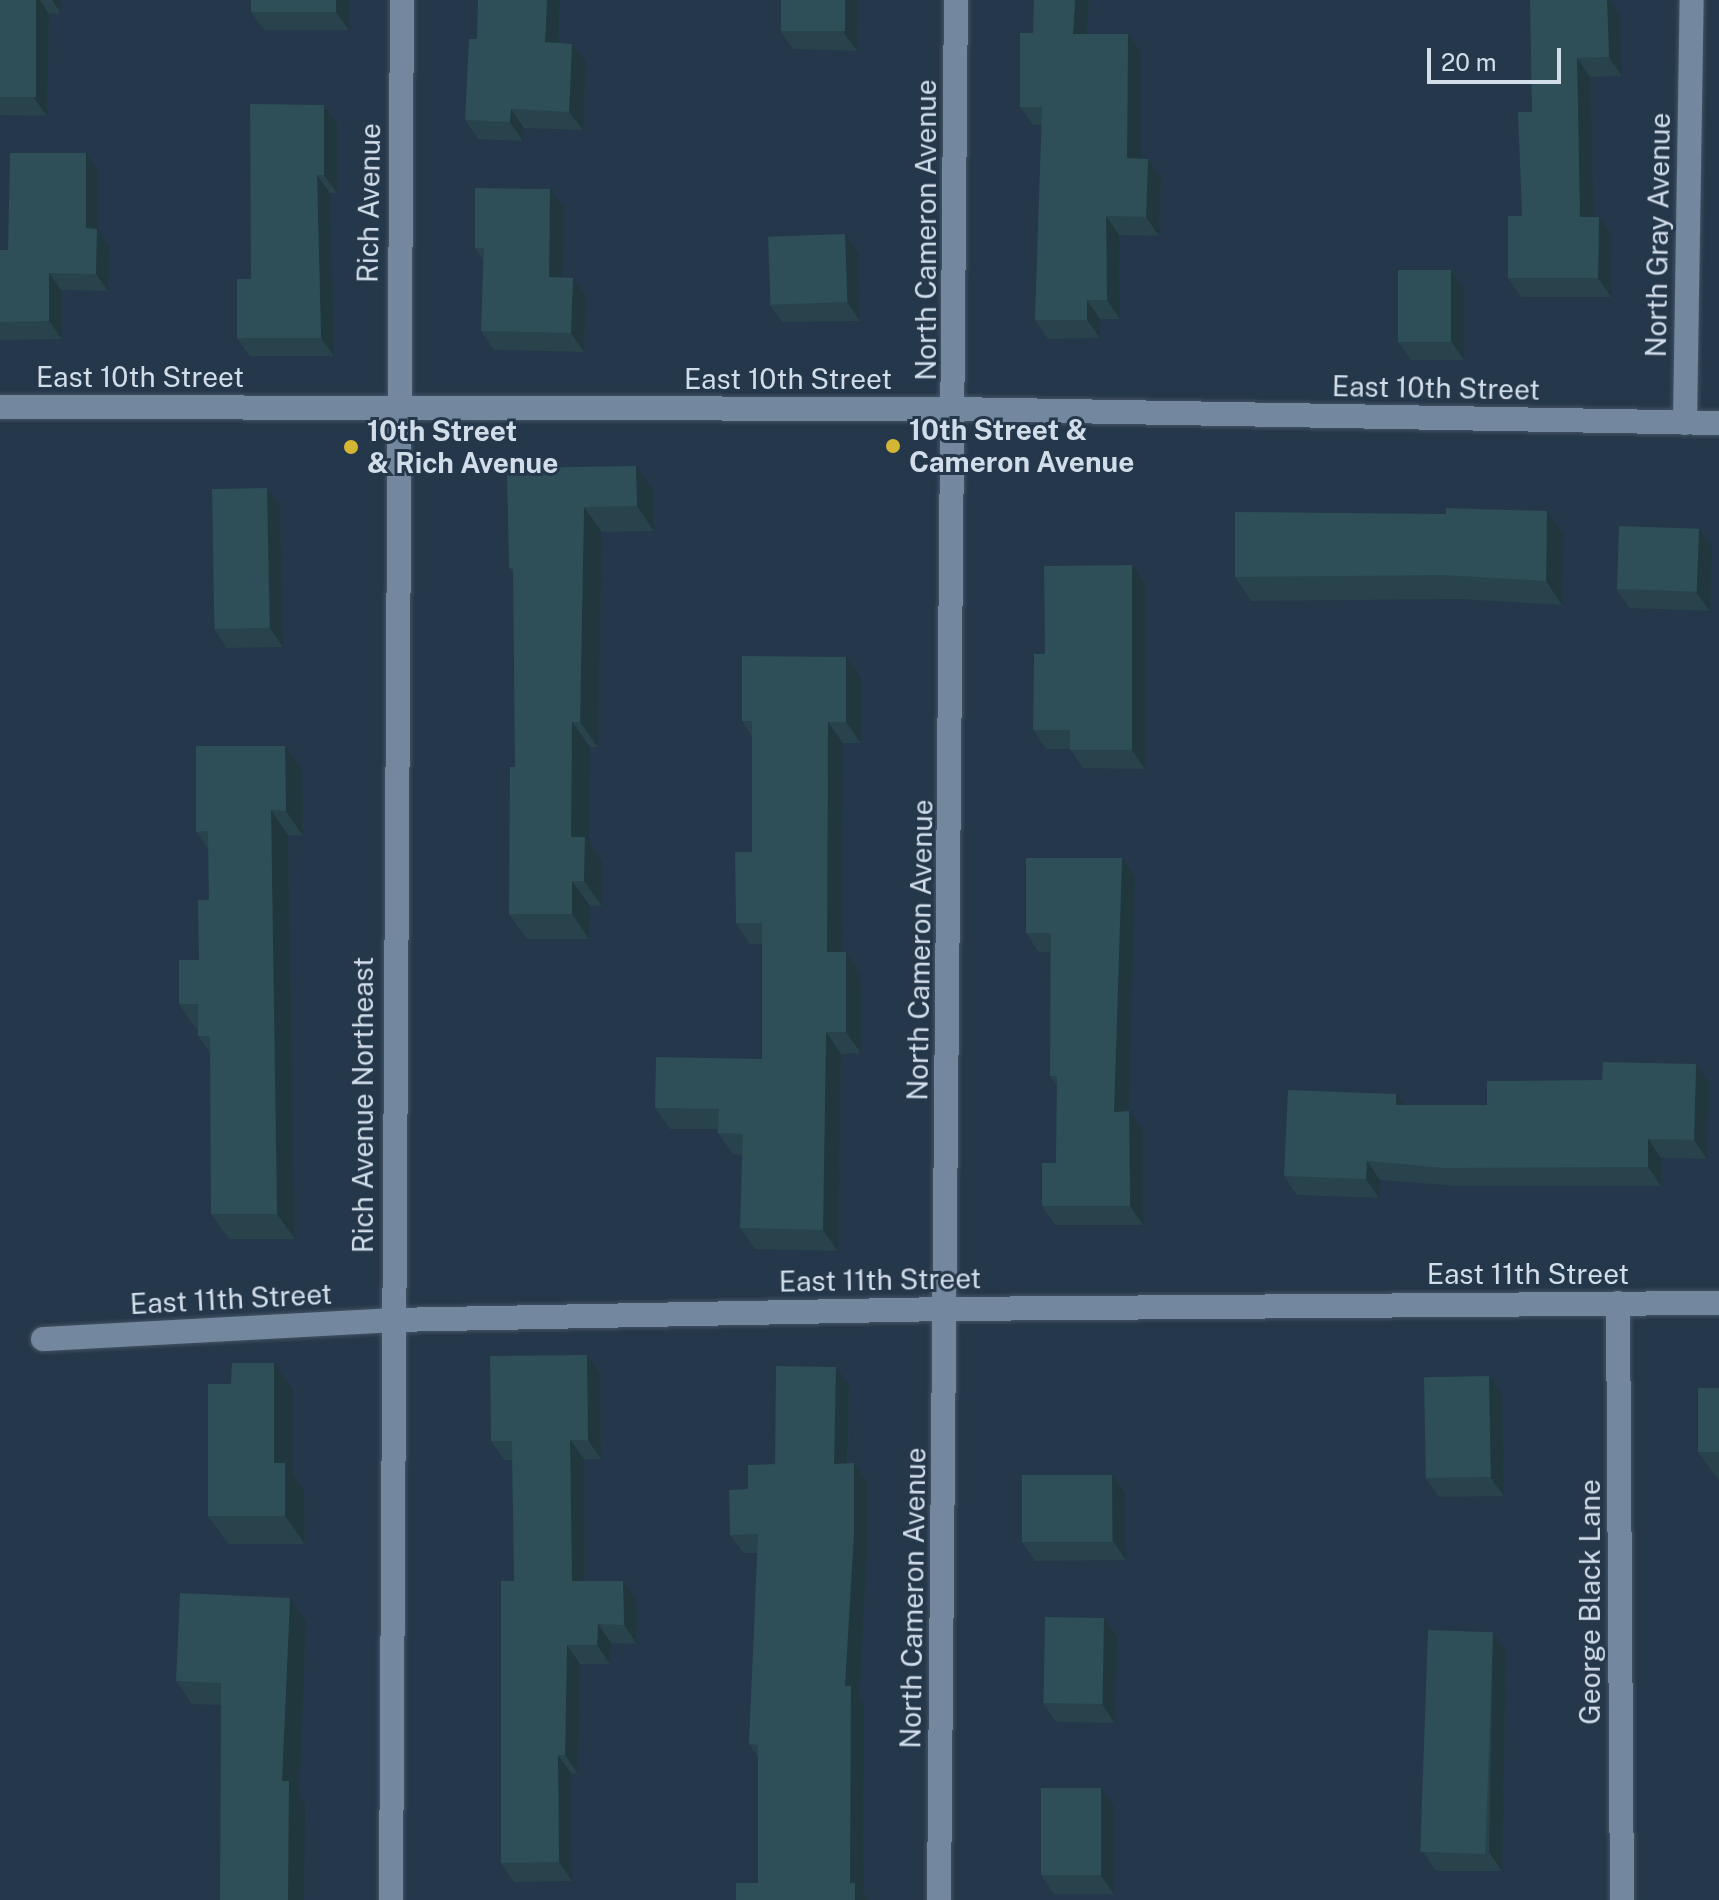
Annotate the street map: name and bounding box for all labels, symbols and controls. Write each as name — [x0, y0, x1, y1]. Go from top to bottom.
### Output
scale bar — [1431, 32, 1565, 82]
text: 20 m — [1441, 48, 1497, 76]
street label: North Cameron Avenue — [909, 79, 943, 381]
street label: North Gray Avenue — [1639, 112, 1677, 358]
street label: Rich Avenue — [351, 123, 387, 283]
street label: East 10th Street — [36, 360, 244, 394]
street label: East 10th Street — [684, 362, 892, 396]
street label: East 10th Street — [1332, 369, 1540, 407]
place label: 10th Street & Cameron Avenue — [909, 413, 1134, 479]
place label: 10th Street & Rich Avenue — [367, 414, 558, 480]
marker: 10th Street & Cameron Avenue — [884, 437, 902, 455]
marker: 10th Street & Rich Avenue — [342, 438, 360, 456]
street label: North Cameron Avenue — [901, 799, 939, 1101]
street label: Rich Avenue Northeast — [346, 957, 380, 1253]
street label: East 11th Street — [1427, 1257, 1629, 1291]
street label: East 11th Street — [778, 1261, 982, 1299]
street label: East 11th Street — [129, 1277, 333, 1321]
street label: North Cameron Avenue — [894, 1447, 932, 1749]
street label: George Black Lane — [1573, 1479, 1607, 1725]

